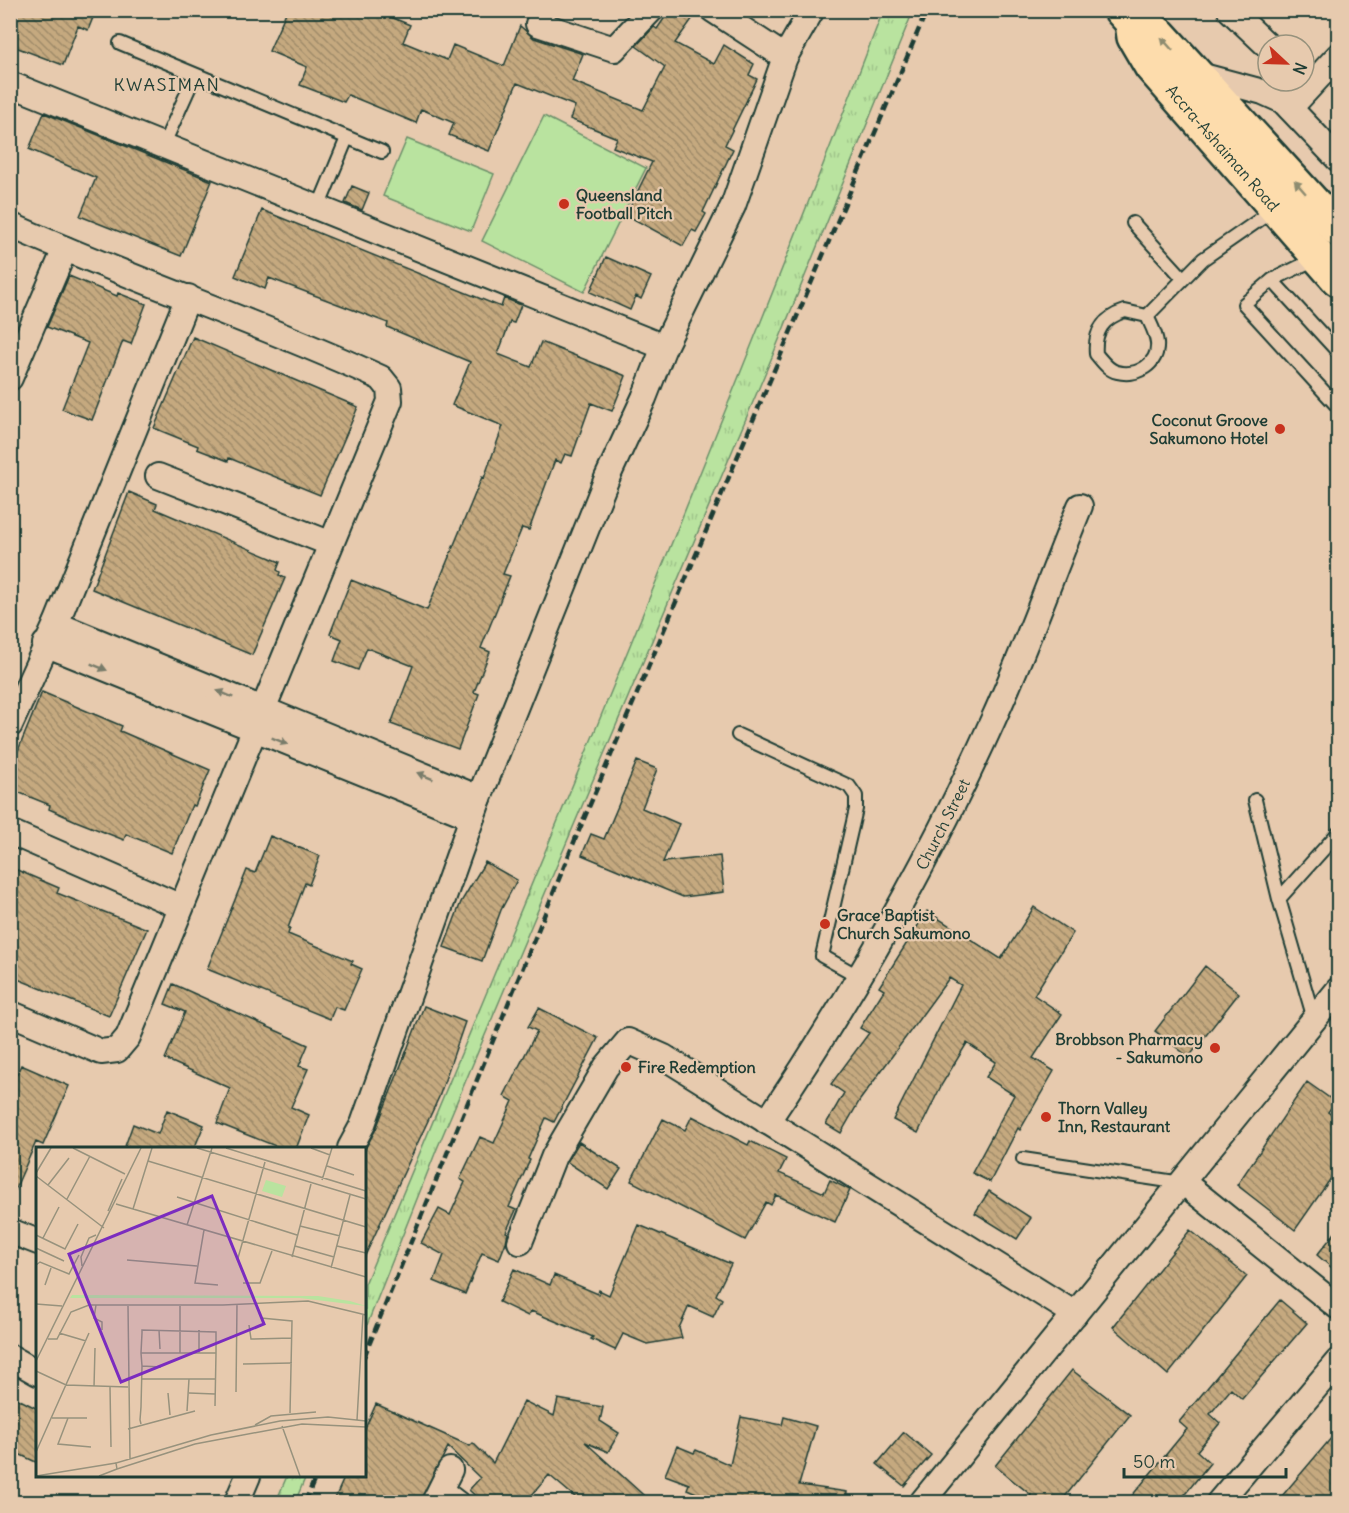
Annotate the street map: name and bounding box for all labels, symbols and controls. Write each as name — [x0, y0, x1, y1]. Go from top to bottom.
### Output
north arrow — [1256, 33, 1316, 93]
one-way arrow — [1160, 36, 1174, 51]
text: N — [1289, 60, 1311, 77]
district label: KWASIMAN — [113, 73, 221, 96]
street label: Accra-Ashaiman Road — [1162, 80, 1284, 215]
one-way arrow — [1294, 180, 1307, 195]
place label: Queensland Football Pitch — [576, 185, 673, 223]
marker: Queensland Football Pitch — [557, 197, 571, 211]
place label: Coconut Groove Sakumono Hotel — [1150, 410, 1268, 448]
marker: Coconut Groove Sakumono Hotel — [1273, 422, 1287, 436]
one-way arrow — [90, 663, 108, 673]
one-way arrow — [215, 689, 233, 699]
one-way arrow — [271, 736, 289, 746]
one-way arrow — [415, 771, 433, 781]
street label: Church Street — [911, 775, 974, 873]
place label: Grace Baptist Church Sakumono — [837, 905, 970, 943]
marker: Grace Baptist Church Sakumono — [818, 917, 832, 931]
place label: Brobbson Pharmacy - Sakumono — [1055, 1029, 1203, 1067]
marker: Brobbson Pharmacy - Sakumono — [1208, 1041, 1222, 1055]
place label: Fire Redemption — [638, 1057, 756, 1078]
marker: Fire Redemption — [619, 1060, 633, 1074]
place label: Thorn Valley Inn, Restaurant — [1058, 1098, 1171, 1136]
marker: Thorn Valley Inn, Restaurant — [1039, 1110, 1053, 1124]
inset map — [36, 1147, 366, 1477]
scale bar — [1124, 1441, 1286, 1479]
text: 50 m — [1133, 1450, 1175, 1473]

